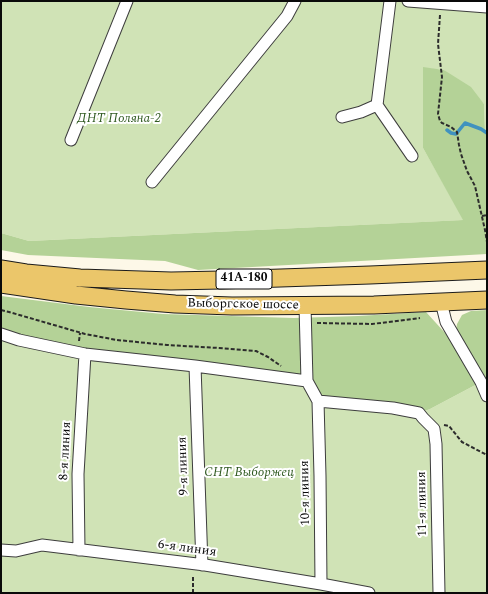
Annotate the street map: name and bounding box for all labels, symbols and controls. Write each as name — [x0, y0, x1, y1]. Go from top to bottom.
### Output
park label: ДНТ Поляна-2 — [77, 111, 161, 127]
road number: 41А-180 — [216, 269, 272, 289]
street label: Выборгское шоссе — [187, 296, 299, 314]
street label: 8-я линия — [57, 421, 75, 481]
street label: 9-я линия — [175, 436, 193, 496]
street label: 10-я линия — [298, 460, 314, 526]
park label: СНТ Выборжец — [204, 465, 294, 481]
street label: 11-я линия — [415, 471, 431, 537]
street label: 6-я линия — [157, 537, 217, 561]

